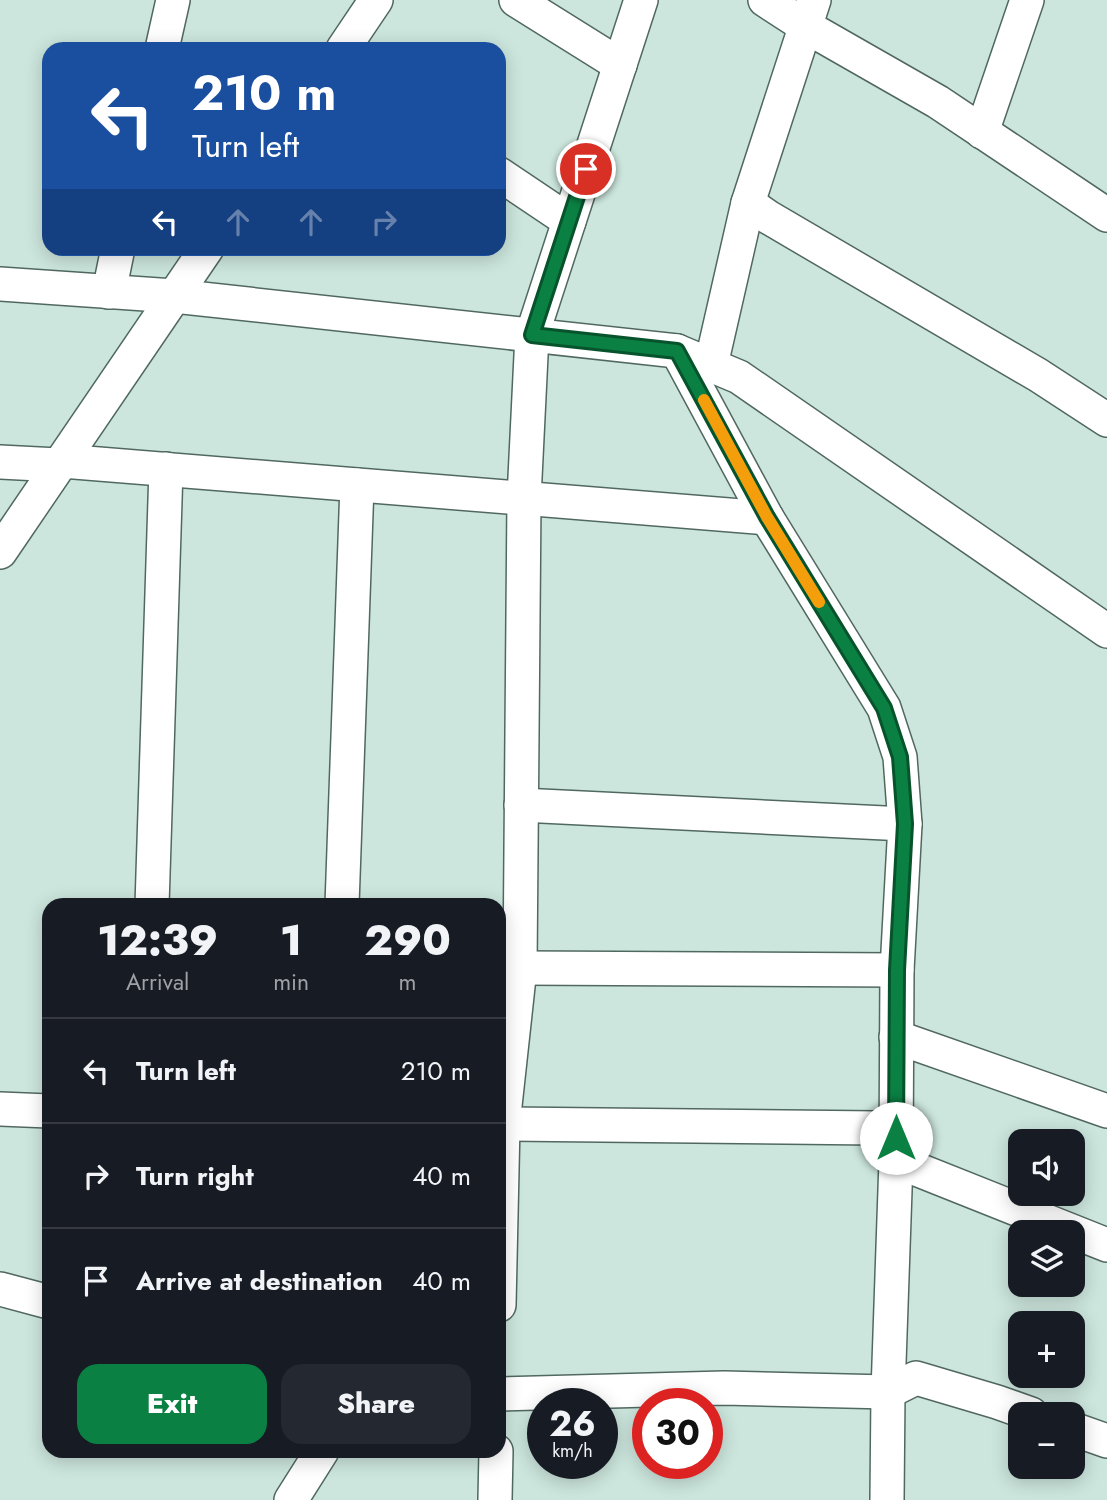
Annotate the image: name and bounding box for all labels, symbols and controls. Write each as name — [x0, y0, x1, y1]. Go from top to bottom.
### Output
text: 210 m — [192, 58, 336, 128]
icon: left — [77, 70, 168, 161]
text: Turn left — [192, 123, 299, 169]
pin — [556, 139, 616, 199]
icon: arrive — [567, 150, 605, 188]
icon: left — [146, 203, 184, 241]
icon: ahead — [219, 203, 257, 241]
icon: ahead — [292, 203, 330, 241]
icon: right — [365, 203, 403, 241]
text: 12:39 — [97, 910, 218, 971]
text: 1 — [280, 910, 302, 971]
text: 290 — [364, 910, 451, 971]
text: Arrival — [126, 965, 189, 999]
text: min — [273, 965, 309, 999]
text: m — [399, 965, 417, 999]
icon: left — [77, 1052, 115, 1090]
text: Turn left — [136, 1052, 236, 1090]
text: 210 m — [401, 1052, 471, 1090]
position arrow — [859, 1101, 933, 1175]
map controls — [1008, 1129, 1085, 1479]
button: sound — [1008, 1129, 1085, 1206]
icon: right — [77, 1157, 115, 1195]
text: Turn right — [136, 1157, 254, 1195]
text: 40 m — [412, 1157, 471, 1195]
button: layers — [1008, 1220, 1085, 1297]
icon: arrive — [77, 1262, 115, 1300]
text: Arrive at destination — [136, 1262, 383, 1300]
text: 40 m — [412, 1262, 471, 1300]
button: + — [1008, 1311, 1085, 1388]
button: Exit — [77, 1364, 267, 1444]
button: Share — [281, 1364, 471, 1444]
speed limit sign: 30 — [632, 1388, 723, 1479]
text: 26 — [549, 1399, 596, 1449]
button: − — [1008, 1402, 1085, 1479]
text: km/h — [552, 1438, 593, 1464]

